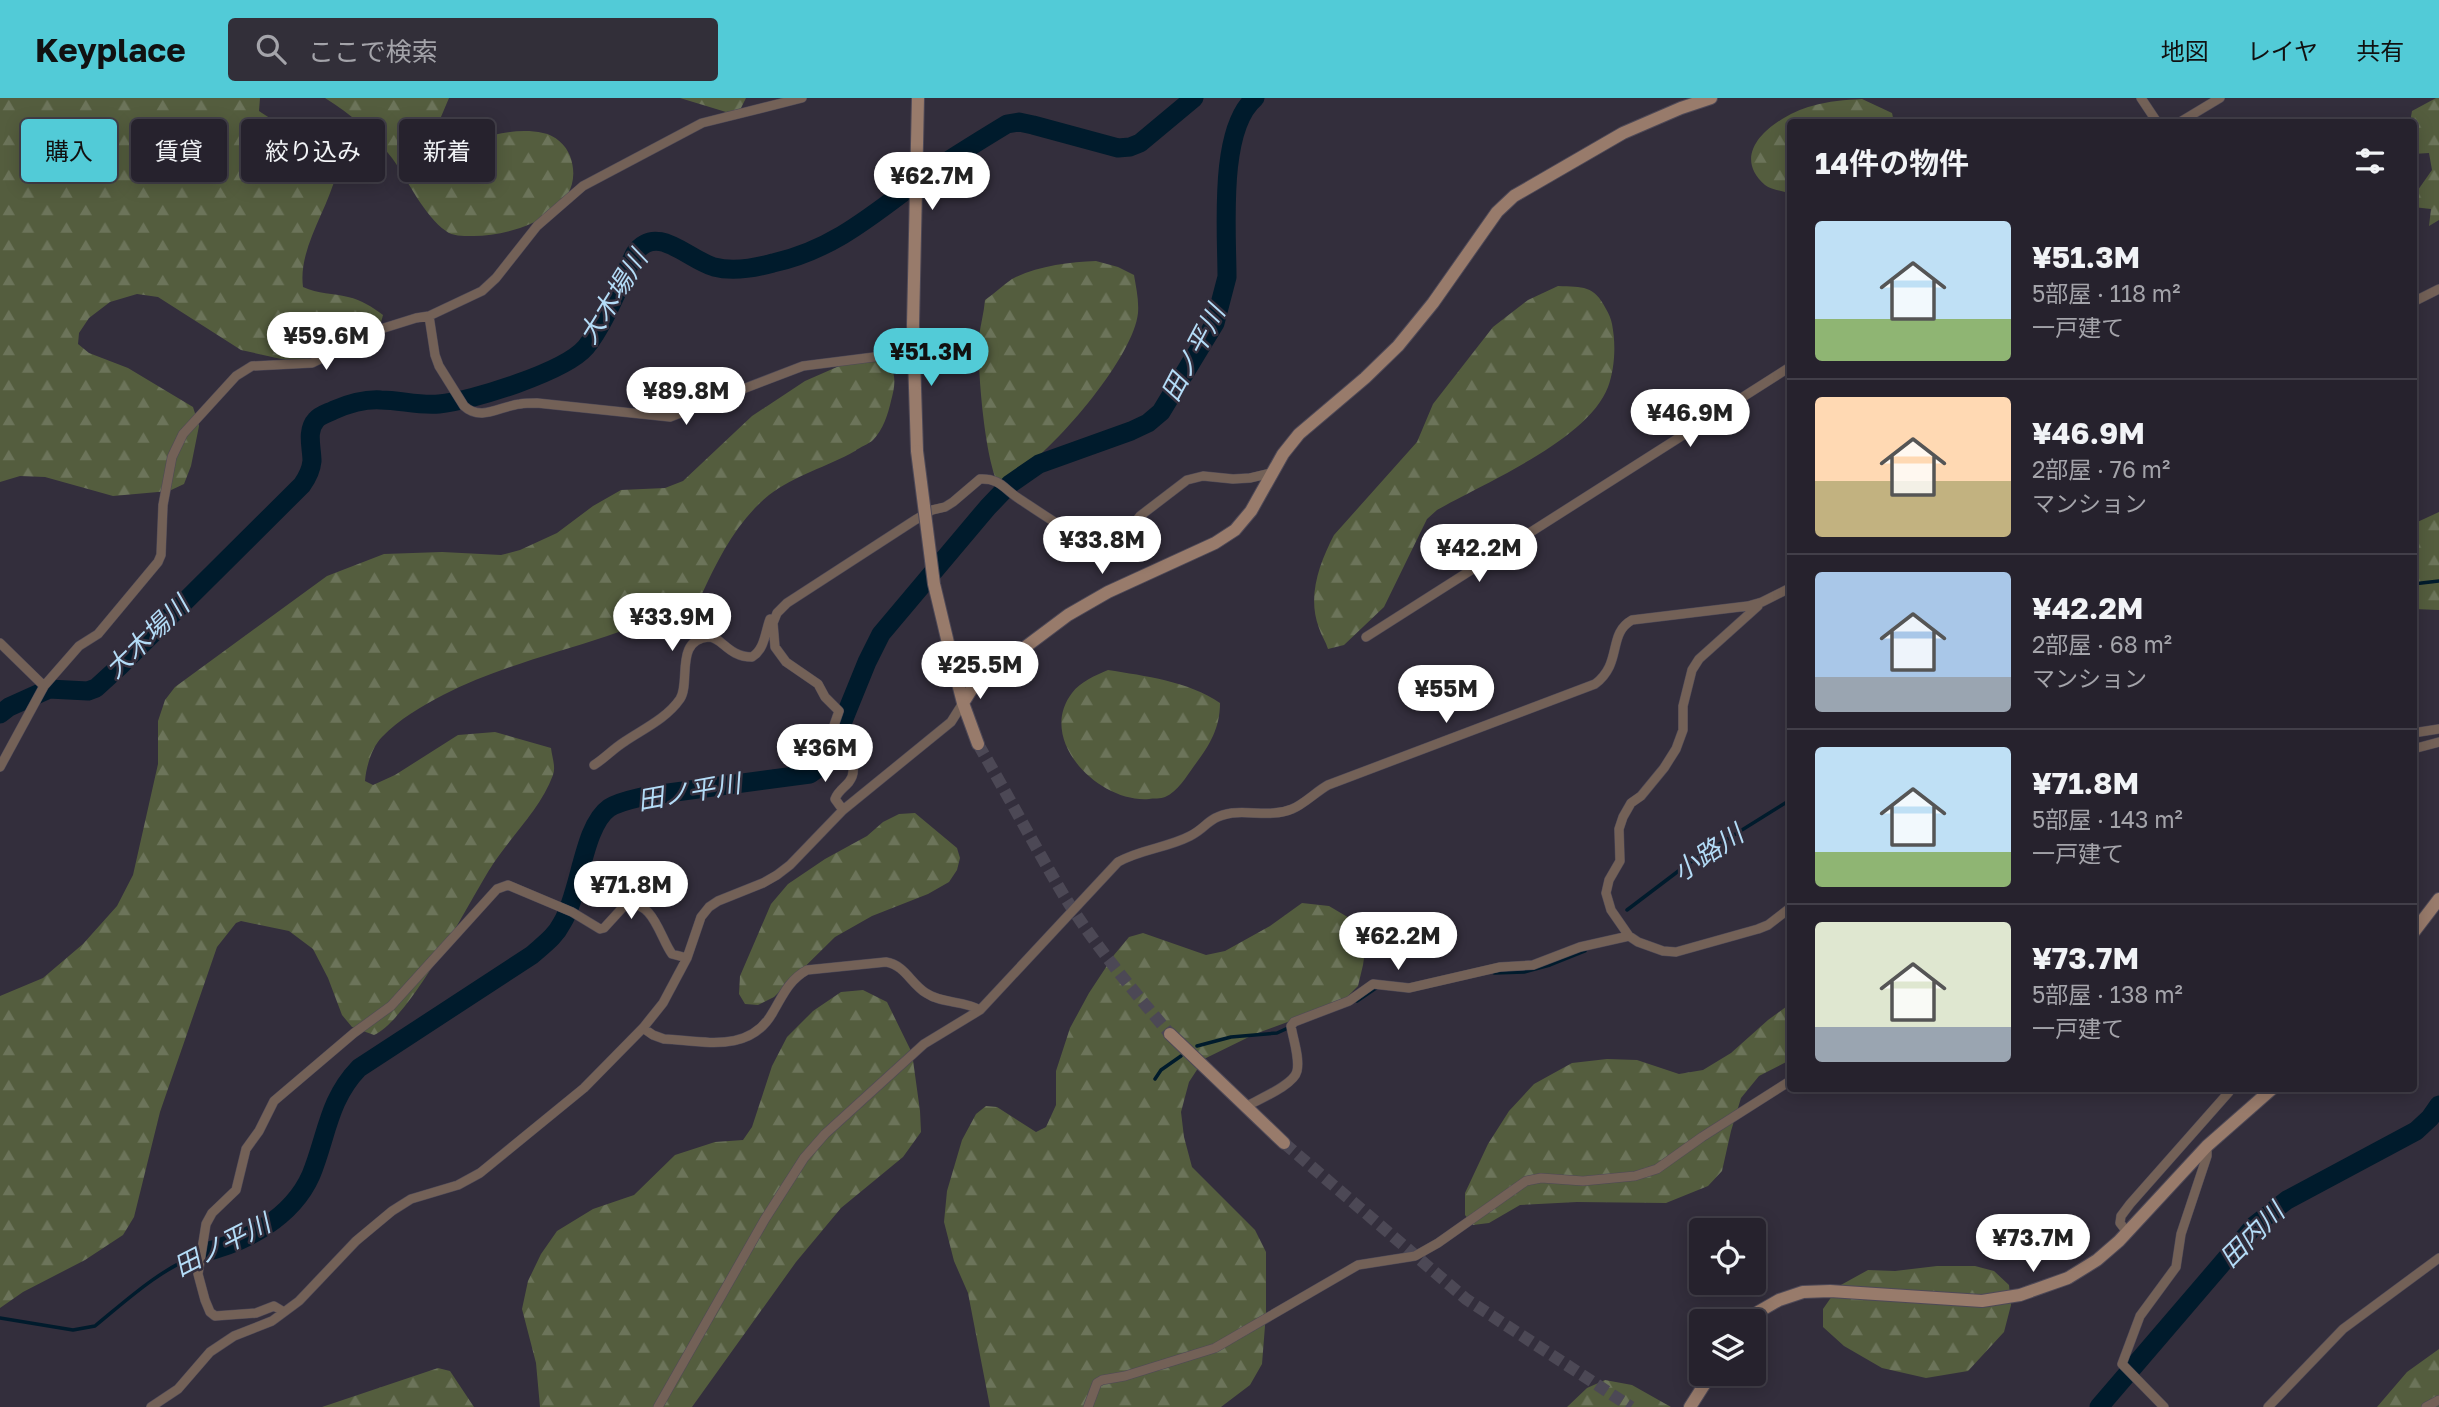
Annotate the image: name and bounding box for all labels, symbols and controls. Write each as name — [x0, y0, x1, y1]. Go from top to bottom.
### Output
search box — [228, 18, 718, 81]
text: Keyplace — [35, 30, 186, 69]
icon: search — [252, 30, 290, 68]
text: ここで検索 — [308, 36, 438, 67]
text: 地図 — [2161, 36, 2209, 65]
text: レイヤ — [2247, 36, 2318, 65]
text: 共有 — [2356, 36, 2404, 65]
chip: 購入 — [21, 119, 117, 182]
chip: 賃貸 — [131, 119, 227, 182]
chip: 絞り込み — [241, 119, 385, 182]
chip: 新着 — [399, 119, 495, 182]
icon: filters — [2351, 142, 2389, 180]
text: 14件の物件 — [1815, 145, 1969, 181]
pin: ¥62.7M — [875, 152, 989, 212]
text: ¥62.7M — [890, 161, 974, 189]
text: ¥51.3M — [2032, 239, 2140, 275]
water label: 大木場川 — [572, 242, 655, 349]
icon: home — [1871, 249, 1955, 333]
text: 5部屋 · 118 m² — [2032, 279, 2180, 307]
water label: 田ノ平川 — [1154, 297, 1232, 406]
pin: ¥59.6M — [269, 313, 383, 372]
text: 一戸建て — [2032, 313, 2124, 341]
text: ¥59.6M — [283, 321, 369, 349]
pin: ¥51.3M — [874, 328, 988, 388]
text: ¥51.3M — [890, 337, 972, 365]
pin: ¥89.8M — [629, 368, 743, 427]
text: ¥89.8M — [642, 376, 730, 404]
pin: ¥46.9M — [1633, 390, 1747, 449]
text: ¥46.9M — [1647, 398, 1733, 426]
text: ¥46.9M — [2032, 415, 2145, 451]
icon: home — [1871, 425, 1955, 509]
text: 2部屋 · 76 m² — [2032, 455, 2170, 483]
text: マンション — [2032, 489, 2147, 517]
pin: ¥33.8M — [1045, 517, 1159, 576]
pin: ¥42.2M — [1422, 524, 1536, 584]
text: ¥33.8M — [1059, 525, 1145, 553]
text: ¥42.2M — [1436, 533, 1522, 561]
water label: 大木場川 — [98, 587, 197, 684]
text: ¥42.2M — [2032, 590, 2143, 626]
pin: ¥33.9M — [615, 594, 729, 653]
icon: home — [1871, 600, 1955, 684]
text: ¥33.9M — [629, 602, 715, 630]
text: 2部屋 · 68 m² — [2032, 630, 2172, 658]
pin: ¥25.5M — [923, 642, 1037, 701]
text: ¥25.5M — [937, 650, 1023, 678]
text: マンション — [2032, 664, 2147, 692]
pin: ¥55M — [1405, 666, 1487, 725]
text: ¥55M — [1414, 674, 1478, 702]
pin: ¥36M — [784, 724, 866, 784]
text: ¥36M — [793, 733, 857, 761]
text: ¥71.8M — [2032, 765, 2139, 801]
water label: 田ノ平川 — [635, 767, 746, 816]
icon: home — [1871, 775, 1955, 859]
text: 5部屋 · 143 m² — [2032, 805, 2183, 833]
water label: 小路川 — [1667, 816, 1751, 887]
text: 一戸建て — [2032, 839, 2124, 867]
pin: ¥71.8M — [574, 862, 688, 921]
text: ¥71.8M — [590, 870, 672, 898]
pin: ¥62.2M — [1341, 912, 1455, 972]
text: ¥62.2M — [1355, 921, 1441, 949]
text: ¥73.7M — [2032, 940, 2139, 976]
icon: home — [1871, 950, 1955, 1034]
text: 5部屋 · 138 m² — [2032, 980, 2183, 1008]
text: 一戸建て — [2032, 1014, 2124, 1042]
water label: 田内川 — [2213, 1194, 2292, 1273]
water label: 田ノ平川 — [168, 1206, 278, 1282]
pin: ¥73.7M — [1976, 1214, 2090, 1274]
map controls — [1689, 1218, 1766, 1386]
button: locate — [1689, 1218, 1766, 1295]
text: ¥73.7M — [1992, 1223, 2074, 1251]
button: layers — [1689, 1309, 1766, 1386]

